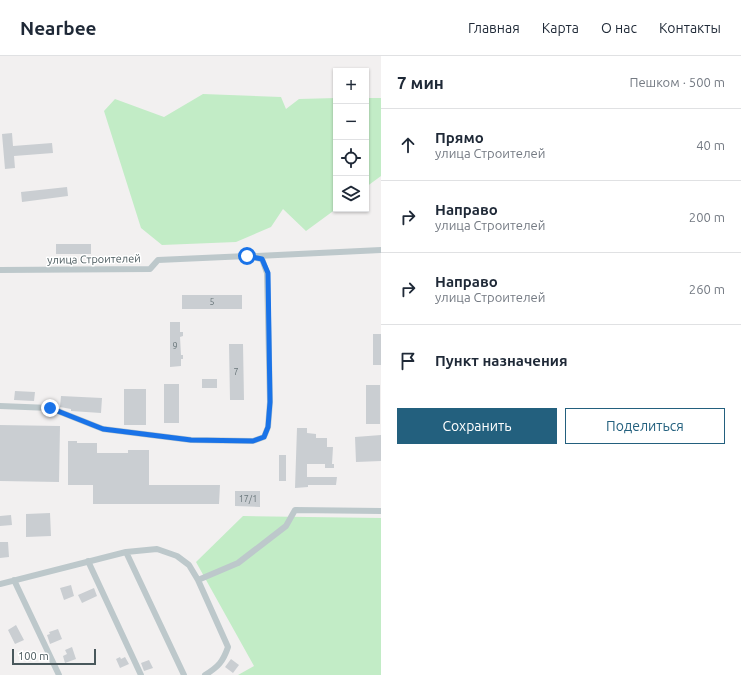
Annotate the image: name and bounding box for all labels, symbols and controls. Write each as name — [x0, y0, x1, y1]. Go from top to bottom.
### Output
text: Nearbee — [20, 17, 97, 39]
text: Главная — [468, 20, 520, 36]
text: Карта — [542, 20, 579, 36]
text: О нас — [601, 20, 637, 36]
text: Контакты — [659, 20, 721, 36]
map controls — [333, 68, 369, 212]
button: + — [333, 68, 369, 104]
text: 7 мин — [397, 73, 444, 92]
text: Пешком · 500 m — [629, 75, 725, 89]
button: − — [333, 104, 369, 140]
text: Прямо — [435, 129, 484, 146]
icon: ahead — [397, 134, 419, 156]
text: 40 m — [696, 138, 725, 152]
button: locate — [333, 140, 369, 176]
text: улица Строителей — [435, 146, 545, 160]
button: layers — [333, 176, 369, 212]
text: Направо — [435, 201, 498, 218]
icon: right — [397, 206, 419, 228]
text: 200 m — [689, 210, 725, 224]
text: улица Строителей — [435, 218, 545, 232]
route start — [238, 247, 256, 265]
street label: улица Строителей — [47, 252, 141, 266]
text: Направо — [435, 273, 498, 290]
icon: right — [397, 278, 419, 300]
text: 260 m — [689, 282, 725, 296]
text: улица Строителей — [435, 290, 545, 304]
house number: 5 — [209, 297, 215, 307]
house number: 9 — [172, 341, 178, 351]
icon: arrive — [397, 350, 419, 372]
text: Пункт назначения — [435, 352, 568, 369]
house number: 7 — [233, 367, 239, 377]
route end — [41, 399, 59, 417]
button: Сохранить — [397, 408, 557, 444]
button: Поделиться — [565, 408, 725, 444]
house number: 17/1 — [239, 494, 257, 504]
scale bar — [12, 647, 96, 666]
text: 100 m — [18, 650, 49, 662]

